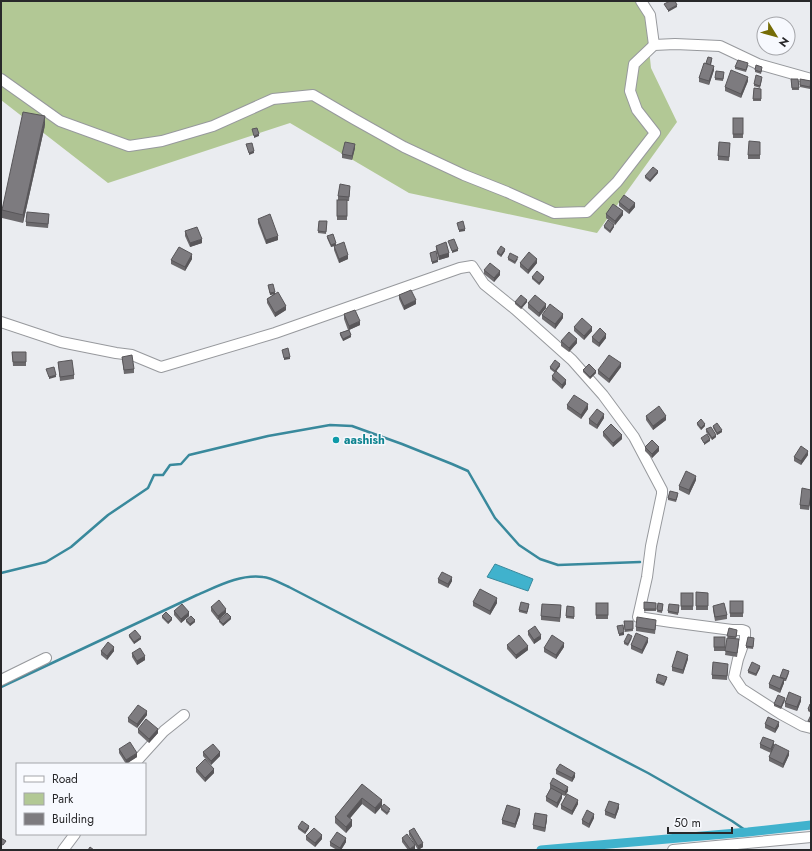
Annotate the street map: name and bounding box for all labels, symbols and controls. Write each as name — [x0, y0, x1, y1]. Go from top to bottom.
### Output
north arrow — [756, 16, 796, 56]
text: N — [775, 34, 793, 50]
place label: aashish — [344, 431, 385, 449]
marker: aashish — [331, 435, 341, 445]
legend — [16, 763, 146, 835]
text: Road — [52, 770, 78, 788]
text: Park — [52, 790, 74, 808]
scale bar — [668, 809, 732, 835]
text: Building — [52, 810, 94, 828]
text: 50 m — [674, 814, 701, 832]

